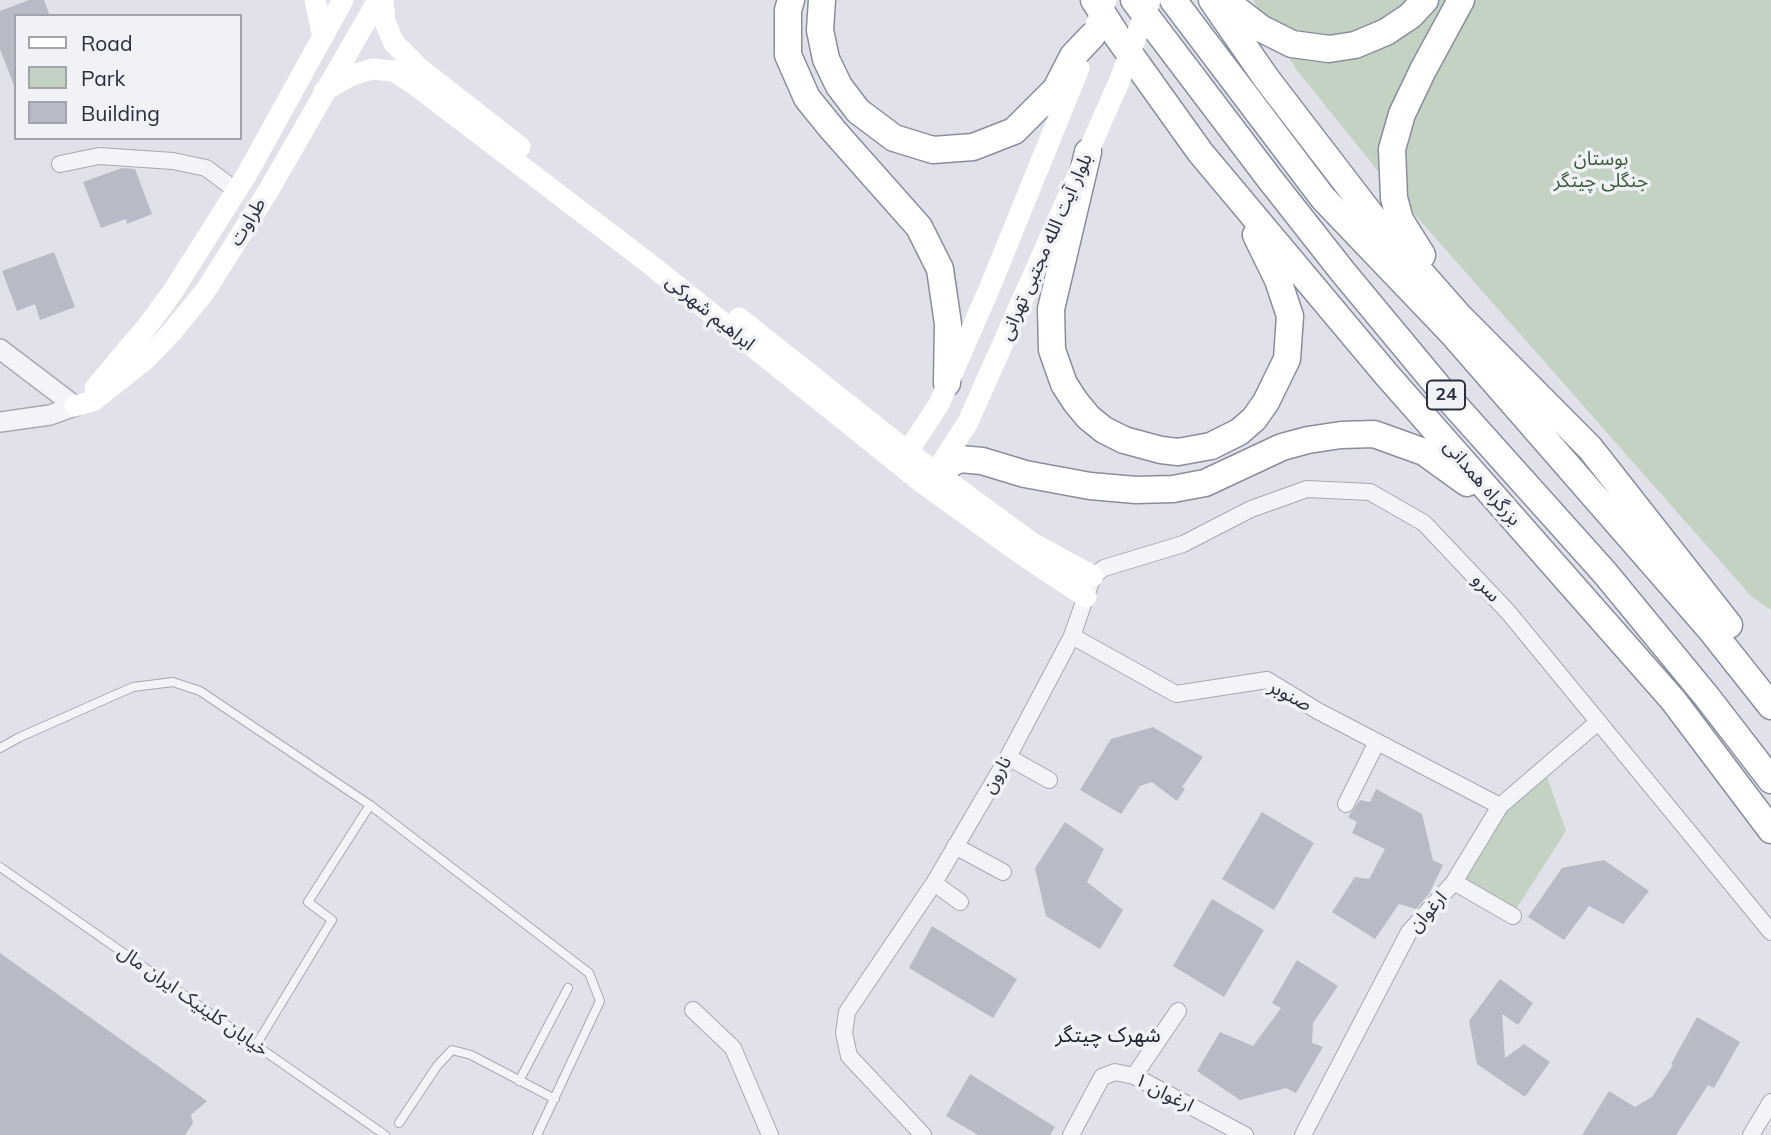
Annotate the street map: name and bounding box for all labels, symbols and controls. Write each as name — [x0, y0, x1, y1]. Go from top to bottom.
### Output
legend — [14, 14, 242, 140]
text: Road — [81, 30, 132, 56]
text: Park — [81, 65, 125, 91]
text: Building — [81, 100, 160, 126]
park label: بوستان جنگلی چیتگر — [1554, 148, 1648, 192]
street label: بلوار آیت الله مجتبی تهرانی — [994, 150, 1098, 344]
street label: طراوت — [225, 194, 271, 250]
street label: ابراهیم شهرکی — [661, 270, 759, 356]
road number: 24 — [1427, 380, 1465, 410]
street label: بزرگراه همدانی — [1438, 435, 1526, 531]
street label: سرو — [1467, 569, 1505, 607]
street label: صنوبر — [1265, 675, 1315, 717]
street label: نارون — [977, 752, 1017, 798]
street label: ارغوان — [1404, 887, 1452, 937]
street label: خیابان کلینیک ایران مال — [113, 940, 273, 1062]
district label: شهرک چیتگر — [1055, 1023, 1161, 1049]
street label: ارغوان ۱ — [1131, 1069, 1197, 1117]

